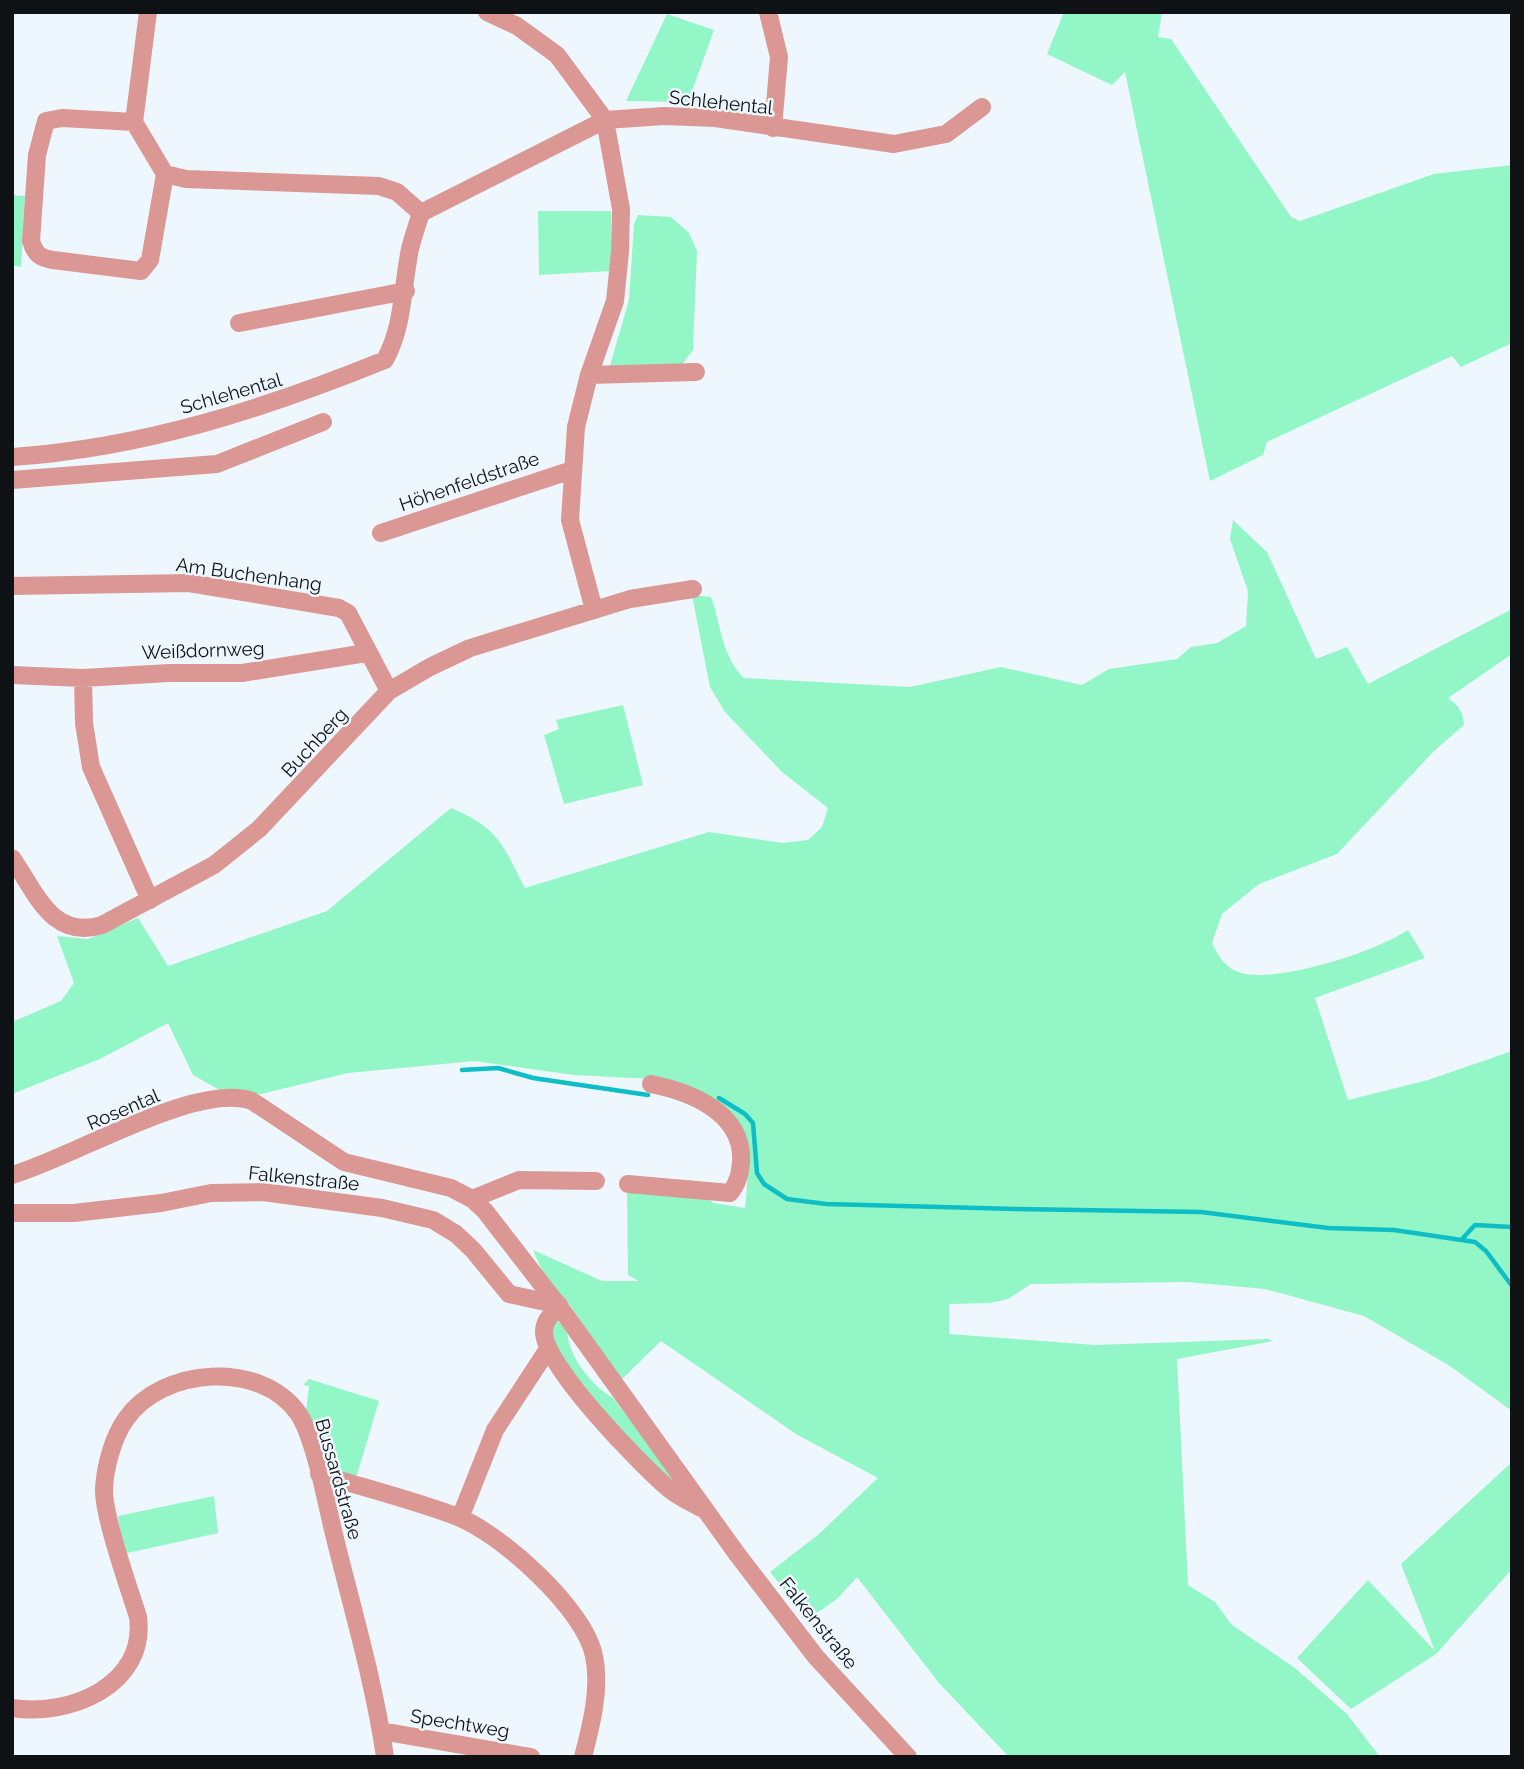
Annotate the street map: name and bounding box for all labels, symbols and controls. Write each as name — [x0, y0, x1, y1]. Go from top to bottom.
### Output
street label: Schlehental — [668, 86, 775, 118]
street label: Schlehental — [178, 368, 285, 418]
street label: Höhenfeldstraße — [396, 447, 542, 515]
street label: Am Buchenhang — [175, 553, 323, 595]
street label: Weißdornweg — [141, 637, 265, 663]
street label: Buchberg — [276, 703, 352, 781]
street label: Rosental — [83, 1084, 163, 1134]
street label: Falkenstraße — [247, 1161, 361, 1195]
street label: Bussardstraße — [311, 1416, 367, 1542]
street label: Falkenstraße — [775, 1573, 863, 1673]
street label: Spechtweg — [409, 1704, 511, 1742]

